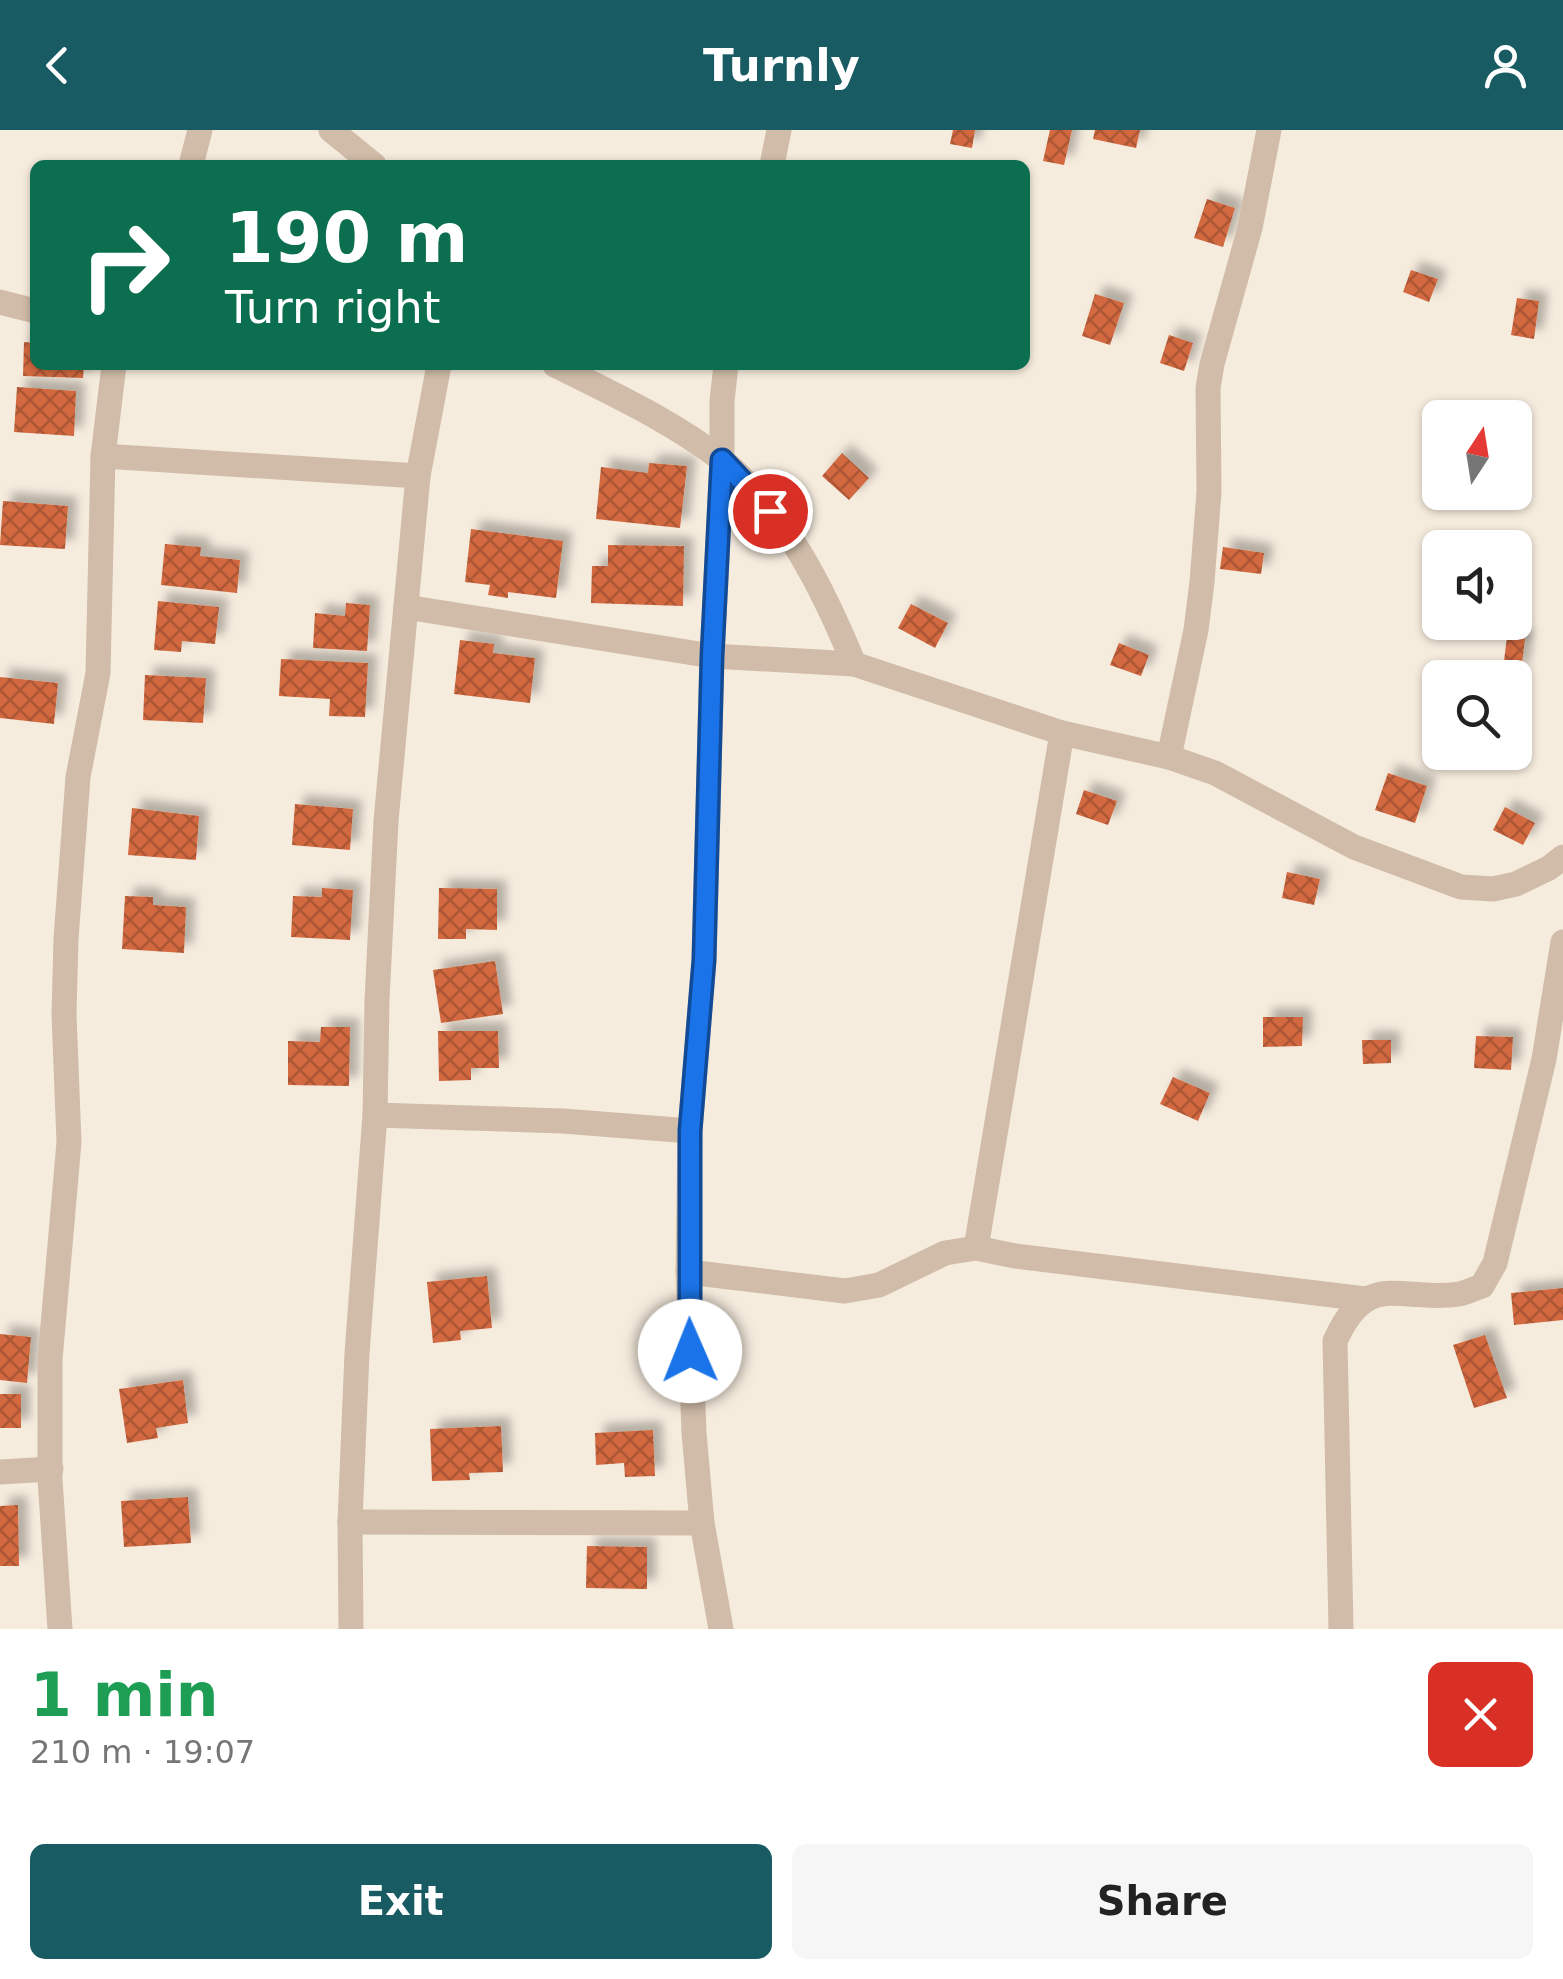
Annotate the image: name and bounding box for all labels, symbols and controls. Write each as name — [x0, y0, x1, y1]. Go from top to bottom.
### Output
icon: back — [30, 38, 85, 93]
icon: person — [1478, 38, 1533, 93]
text: Turnly — [703, 39, 860, 92]
text: 190 m — [225, 197, 468, 279]
icon: right — [60, 200, 190, 330]
text: Turn right — [225, 281, 440, 334]
north arrow — [1422, 400, 1532, 510]
map controls — [1422, 400, 1532, 770]
pin — [728, 469, 813, 554]
icon: arrive — [743, 484, 798, 539]
button: sound — [1422, 530, 1532, 640]
button: search — [1422, 660, 1532, 770]
position arrow — [638, 1299, 742, 1403]
text: 1 min — [30, 1660, 218, 1730]
button: close — [1428, 1662, 1533, 1767]
text: 210 m · 19:07 — [30, 1733, 255, 1771]
button: Exit — [30, 1844, 772, 1959]
button: Share — [792, 1844, 1533, 1959]

